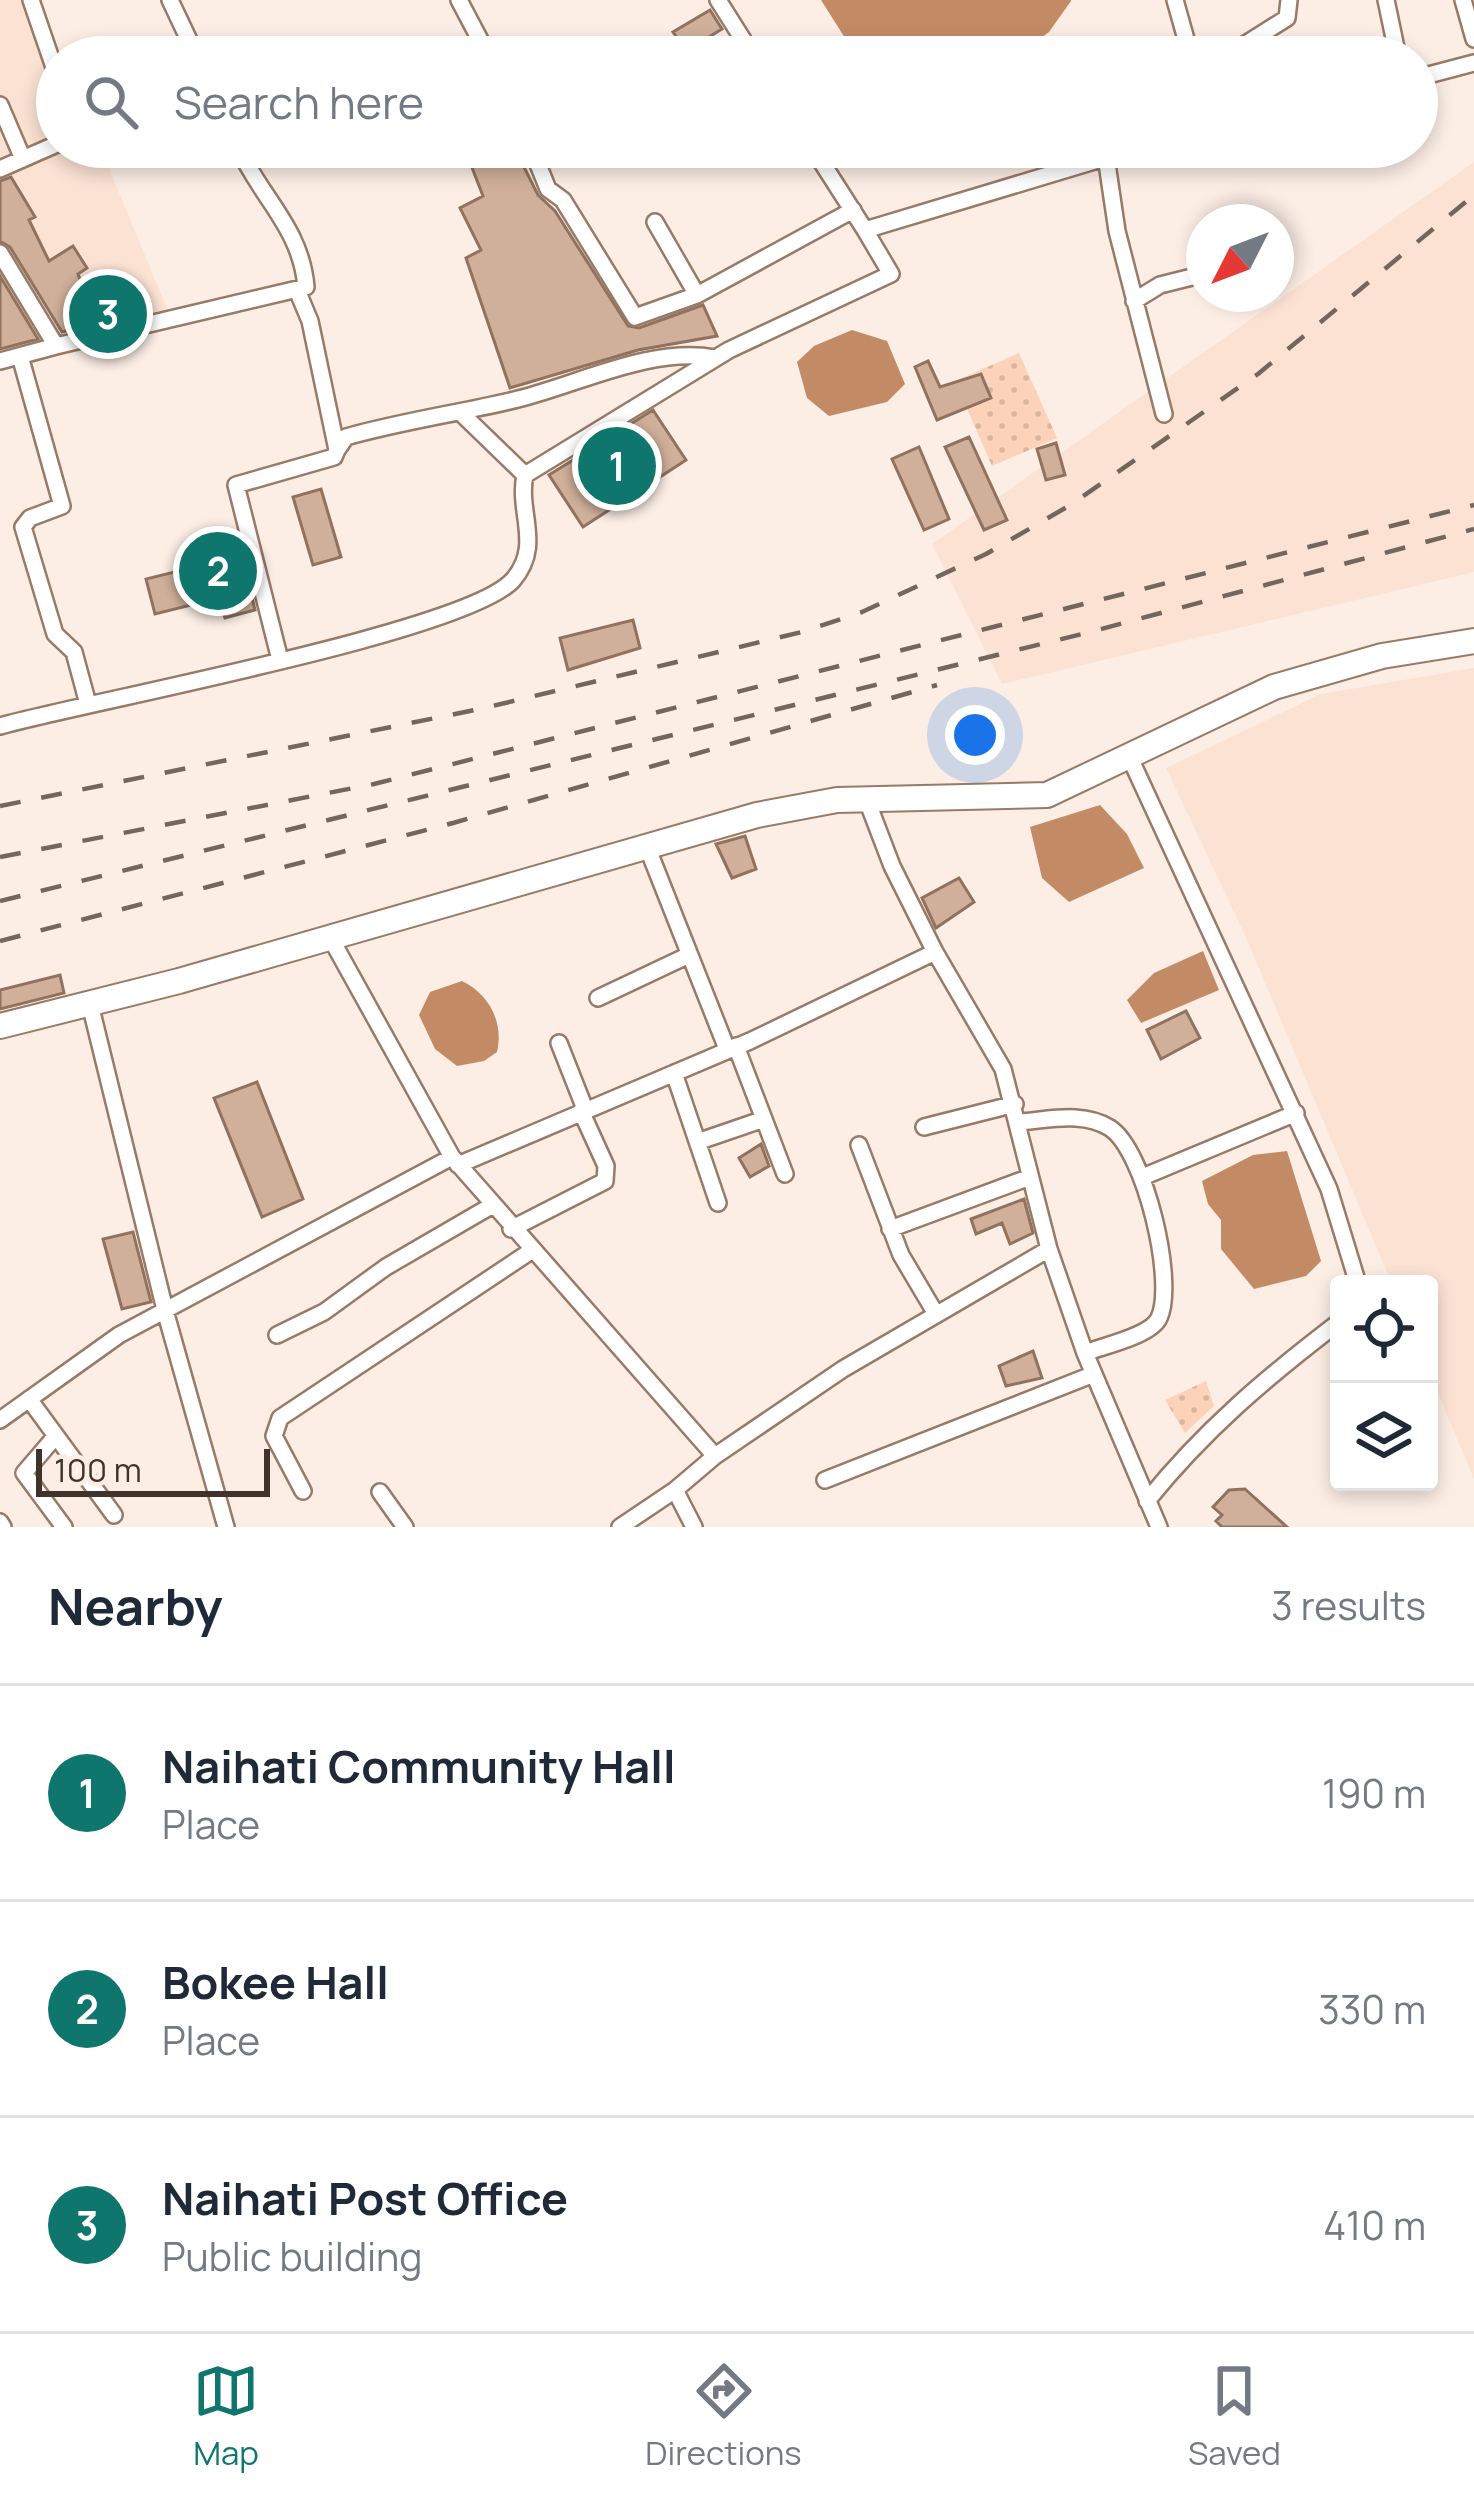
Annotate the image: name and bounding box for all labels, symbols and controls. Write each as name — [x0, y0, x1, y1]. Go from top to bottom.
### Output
search box — [36, 36, 1438, 168]
icon: search — [78, 69, 144, 135]
text: Search here — [174, 71, 424, 133]
north arrow — [1186, 204, 1294, 312]
pin: 3 — [69, 269, 147, 359]
pin: 1 — [578, 421, 656, 511]
pin: 2 — [179, 526, 257, 616]
your location — [945, 705, 1005, 765]
map controls — [1330, 1275, 1438, 1491]
button: locate — [1330, 1275, 1438, 1383]
button: layers — [1330, 1383, 1438, 1491]
scale bar — [36, 1443, 270, 1496]
text: 100 m — [54, 1447, 142, 1492]
text: Nearby — [48, 1571, 223, 1640]
text: 3 results — [1271, 1578, 1426, 1632]
text: Naihati Community Hall — [162, 1735, 676, 1797]
text: 1 — [78, 1766, 96, 1820]
text: 190 m — [1322, 1766, 1426, 1820]
text: Place — [162, 1797, 260, 1851]
text: Bokee Hall — [162, 1951, 389, 2013]
text: 2 — [75, 1982, 99, 2036]
text: 330 m — [1318, 1982, 1426, 2036]
text: Place — [162, 2013, 260, 2067]
text: Naihati Post Office — [162, 2167, 568, 2229]
text: 3 — [76, 2198, 98, 2252]
text: 410 m — [1323, 2198, 1426, 2252]
text: Public building — [162, 2229, 422, 2283]
tab: Map — [193, 2358, 259, 2475]
tab: Directions — [645, 2358, 802, 2475]
tab: Saved — [1188, 2358, 1281, 2475]

